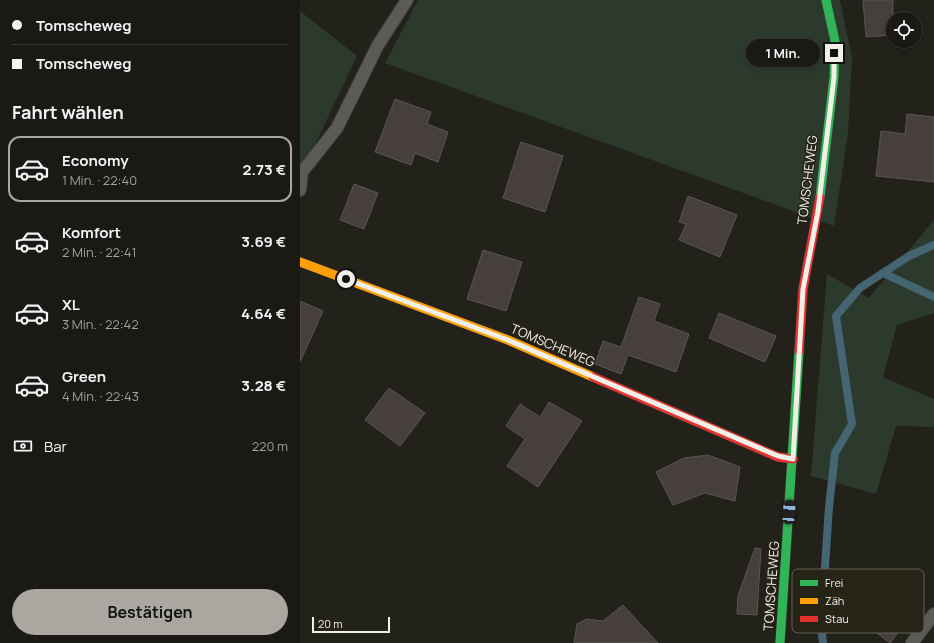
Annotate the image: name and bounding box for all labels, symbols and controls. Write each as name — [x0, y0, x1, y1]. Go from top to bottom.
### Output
map controls — [886, 12, 922, 48]
button: locate — [886, 12, 922, 48]
text: Tomscheweg — [36, 15, 132, 36]
callout: 1 Min. — [746, 39, 820, 67]
text: 1 Min. — [765, 44, 801, 62]
route end — [825, 44, 843, 62]
text: Tomscheweg — [36, 53, 132, 74]
text: Fahrt wählen — [12, 100, 124, 124]
street label: TOMSCHEWEG — [793, 134, 821, 226]
text: Economy — [62, 150, 129, 171]
icon: car — [14, 151, 50, 187]
text: 2.73 € — [243, 159, 286, 180]
text: 1 Min. · 22:40 — [62, 171, 137, 189]
text: Komfort — [62, 222, 121, 243]
icon: car — [14, 223, 50, 259]
text: 3.69 € — [241, 231, 286, 252]
text: 2 Min. · 22:41 — [62, 243, 137, 261]
route start — [337, 270, 355, 288]
text: XL — [62, 294, 80, 315]
icon: car — [14, 295, 50, 331]
text: 4.64 € — [241, 303, 286, 324]
text: 3 Min. · 22:42 — [62, 315, 139, 333]
street label: TOMSCHEWEG — [508, 319, 598, 371]
text: Green — [62, 366, 106, 387]
icon: car — [14, 367, 50, 403]
text: 3.28 € — [241, 375, 286, 396]
text: 4 Min. · 22:43 — [62, 387, 139, 405]
icon: cash — [12, 435, 34, 457]
text: Bar — [44, 436, 67, 457]
text: 220 m — [252, 437, 288, 455]
car — [782, 500, 796, 524]
street label: TOMSCHEWEG — [759, 540, 783, 632]
legend — [792, 569, 924, 633]
text: Frei — [825, 575, 843, 590]
button: Bestätigen — [12, 589, 288, 635]
text: Zäh — [825, 593, 844, 608]
text: Stau — [825, 611, 849, 626]
scale bar — [312, 615, 390, 634]
text: 20 m — [318, 616, 343, 631]

